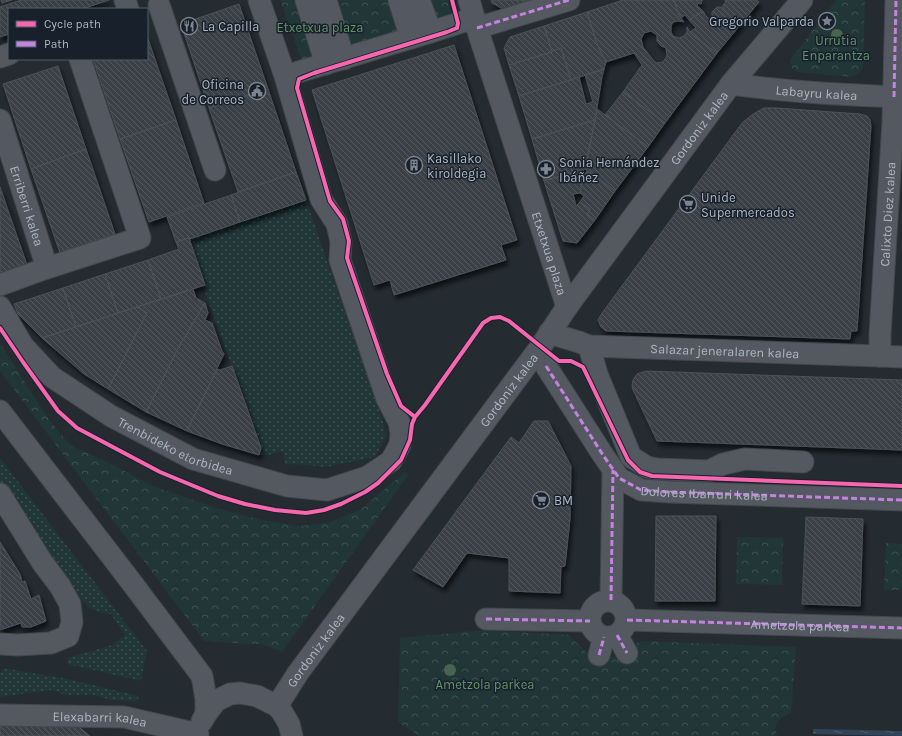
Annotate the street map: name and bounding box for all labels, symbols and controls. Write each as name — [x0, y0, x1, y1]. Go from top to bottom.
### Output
legend — [8, 8, 148, 60]
place icon: Gregorio Valparda — [817, 11, 837, 31]
place label: Gregorio Valparda — [709, 14, 814, 29]
restaurant icon: La Capilla — [179, 16, 199, 36]
text: Cycle path — [44, 17, 101, 31]
place label: La Capilla — [202, 19, 259, 34]
park label: Etxetxua plaza — [277, 20, 363, 35]
park label: Urrutia Enparantza — [802, 33, 870, 63]
text: Path — [44, 37, 69, 51]
place label: Oficina de Correos — [181, 77, 244, 107]
public building icon: Oficina de Correos — [247, 81, 267, 101]
street label: Labayru kalea — [775, 82, 858, 103]
street label: Gordoniz kalea — [667, 88, 731, 168]
place label: Kasillako kiroldegia — [427, 151, 486, 181]
building icon: Kasillako kiroldegia — [404, 155, 424, 175]
place label: Sonia Hernández Ibáñez — [559, 155, 659, 185]
pharmacy icon: Sonia Hernández Ibáñez — [536, 159, 556, 179]
street label: Calixto Diez kalea — [877, 161, 898, 267]
street label: Erriberri kalea — [7, 164, 47, 248]
place label: Unide Supermercados — [701, 190, 795, 220]
supermarket icon: Unide Supermercados — [678, 194, 698, 214]
street label: Etxetxua plaza — [529, 210, 570, 297]
street label: Salazar jeneralaren kalea — [650, 341, 800, 361]
street label: Gordoniz kalea — [476, 350, 541, 430]
street label: Trenbideko etorbidea — [116, 414, 235, 478]
street label: Dolores Ibarruri kalea — [640, 482, 768, 503]
supermarket icon: BM — [531, 490, 551, 510]
place label: BM — [554, 493, 573, 508]
street label: Gordoniz kalea — [284, 610, 347, 690]
street label: Ametzola parkea — [750, 616, 850, 634]
park label: Ametzola parkea — [436, 677, 534, 692]
street label: Elexabarri kalea — [53, 708, 148, 730]

